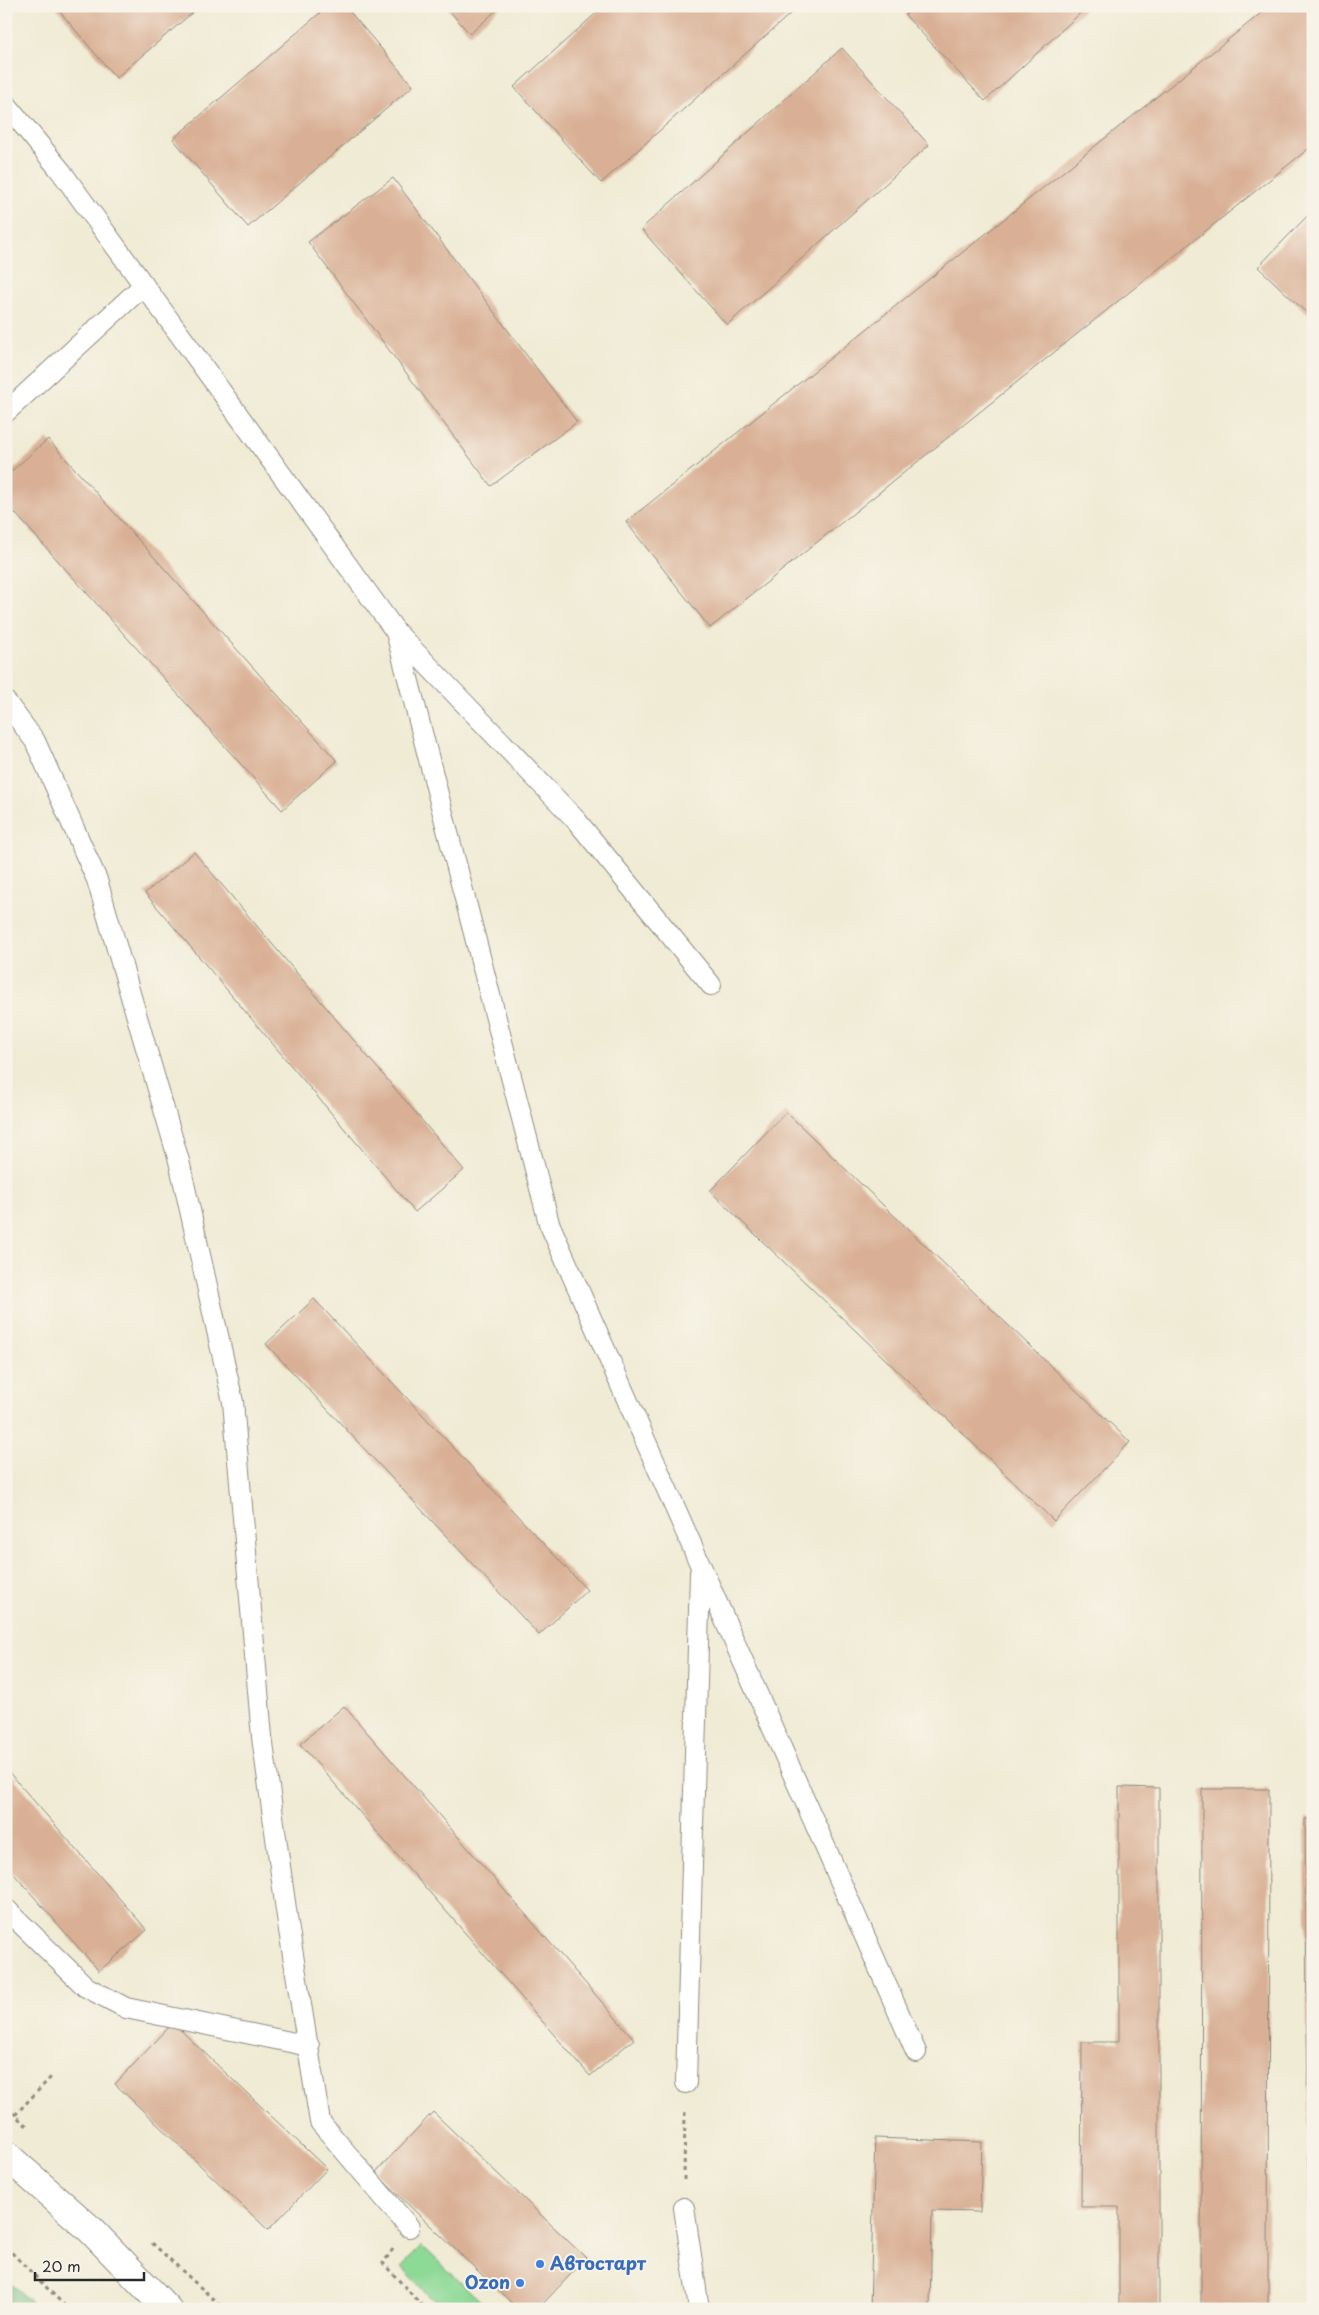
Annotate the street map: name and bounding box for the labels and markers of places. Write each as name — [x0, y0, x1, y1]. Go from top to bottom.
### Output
place label: Автостарт — [550, 2249, 647, 2276]
marker: Автостарт — [534, 2258, 546, 2270]
place label: Ozon — [465, 2268, 510, 2295]
marker: Ozon — [514, 2277, 526, 2289]

